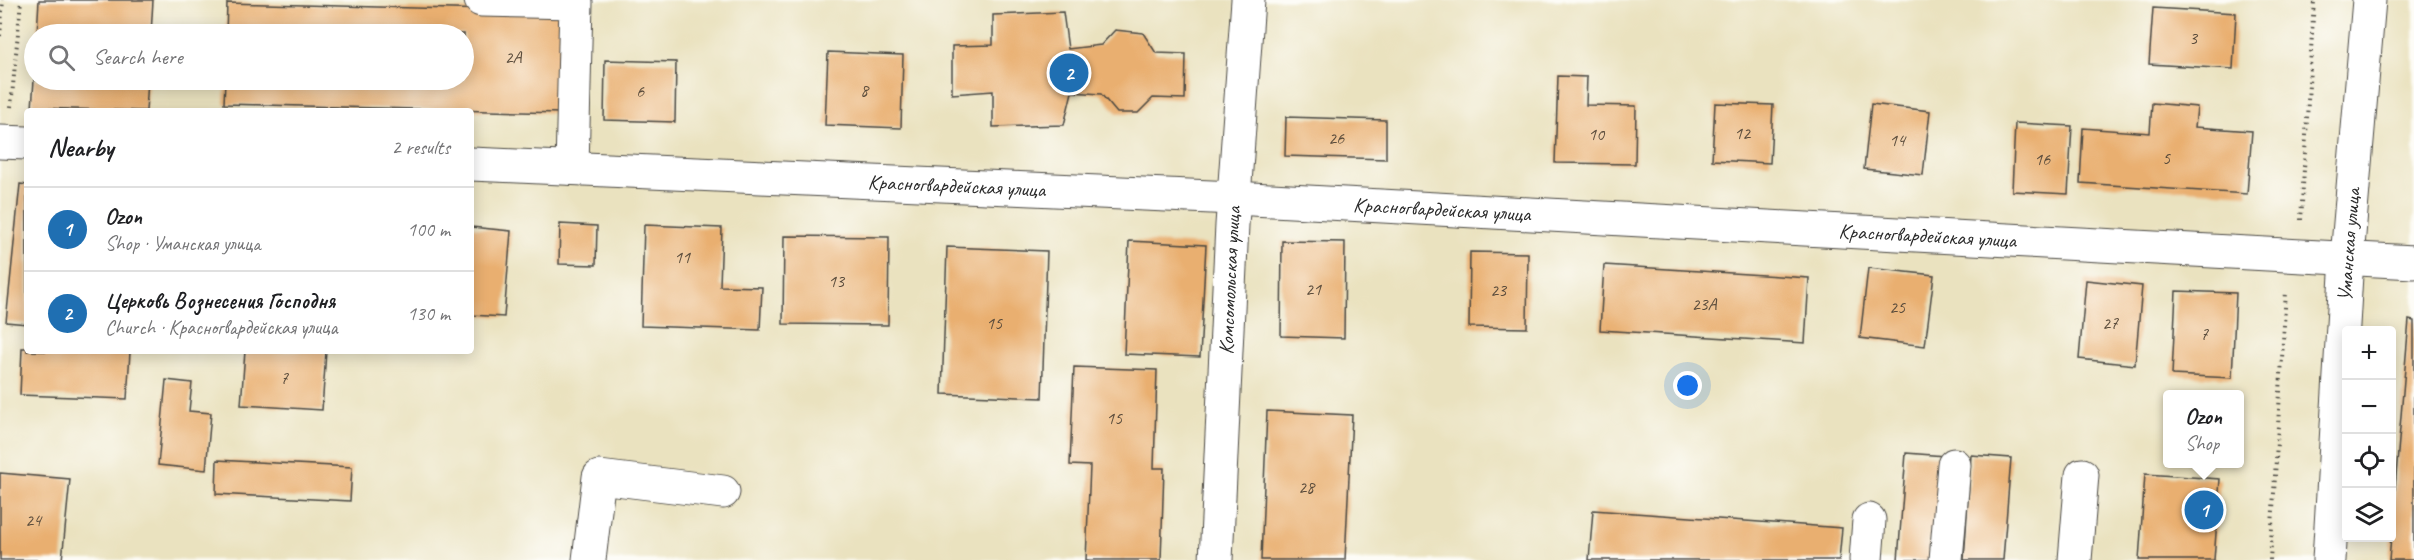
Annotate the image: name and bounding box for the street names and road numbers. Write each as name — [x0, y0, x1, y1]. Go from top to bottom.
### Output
street label: Красногвардейская улица — [867, 169, 1047, 203]
street label: Уманская улица — [2331, 185, 2366, 302]
street label: Красногвардейская улица — [1353, 191, 1533, 227]
street label: Комсомольская улица — [1213, 204, 1246, 355]
street label: Красногвардейская улица — [1838, 218, 2018, 253]

